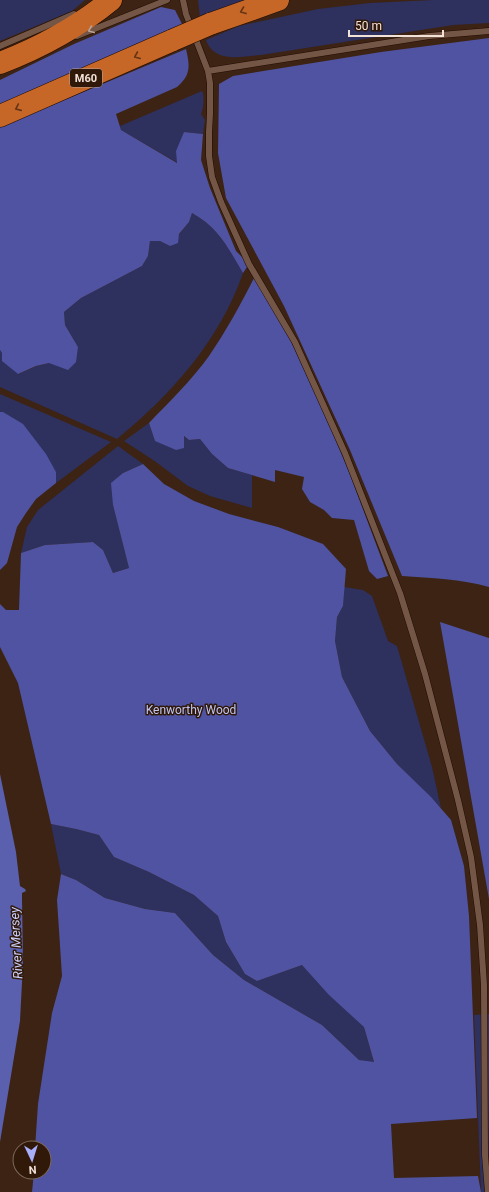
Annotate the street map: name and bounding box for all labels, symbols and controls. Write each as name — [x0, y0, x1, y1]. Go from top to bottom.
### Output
one-way arrow — [240, 7, 247, 15]
scale bar — [349, 12, 443, 38]
text: 50 m — [355, 19, 382, 33]
one-way arrow — [88, 26, 95, 34]
one-way arrow — [133, 51, 140, 59]
road number: M60 — [70, 69, 102, 87]
one-way arrow — [14, 103, 22, 111]
park label: Kenworthy Wood — [146, 703, 236, 717]
water label: River Mersey — [7, 906, 25, 979]
north arrow — [12, 1140, 52, 1180]
text: N — [28, 1163, 37, 1176]

